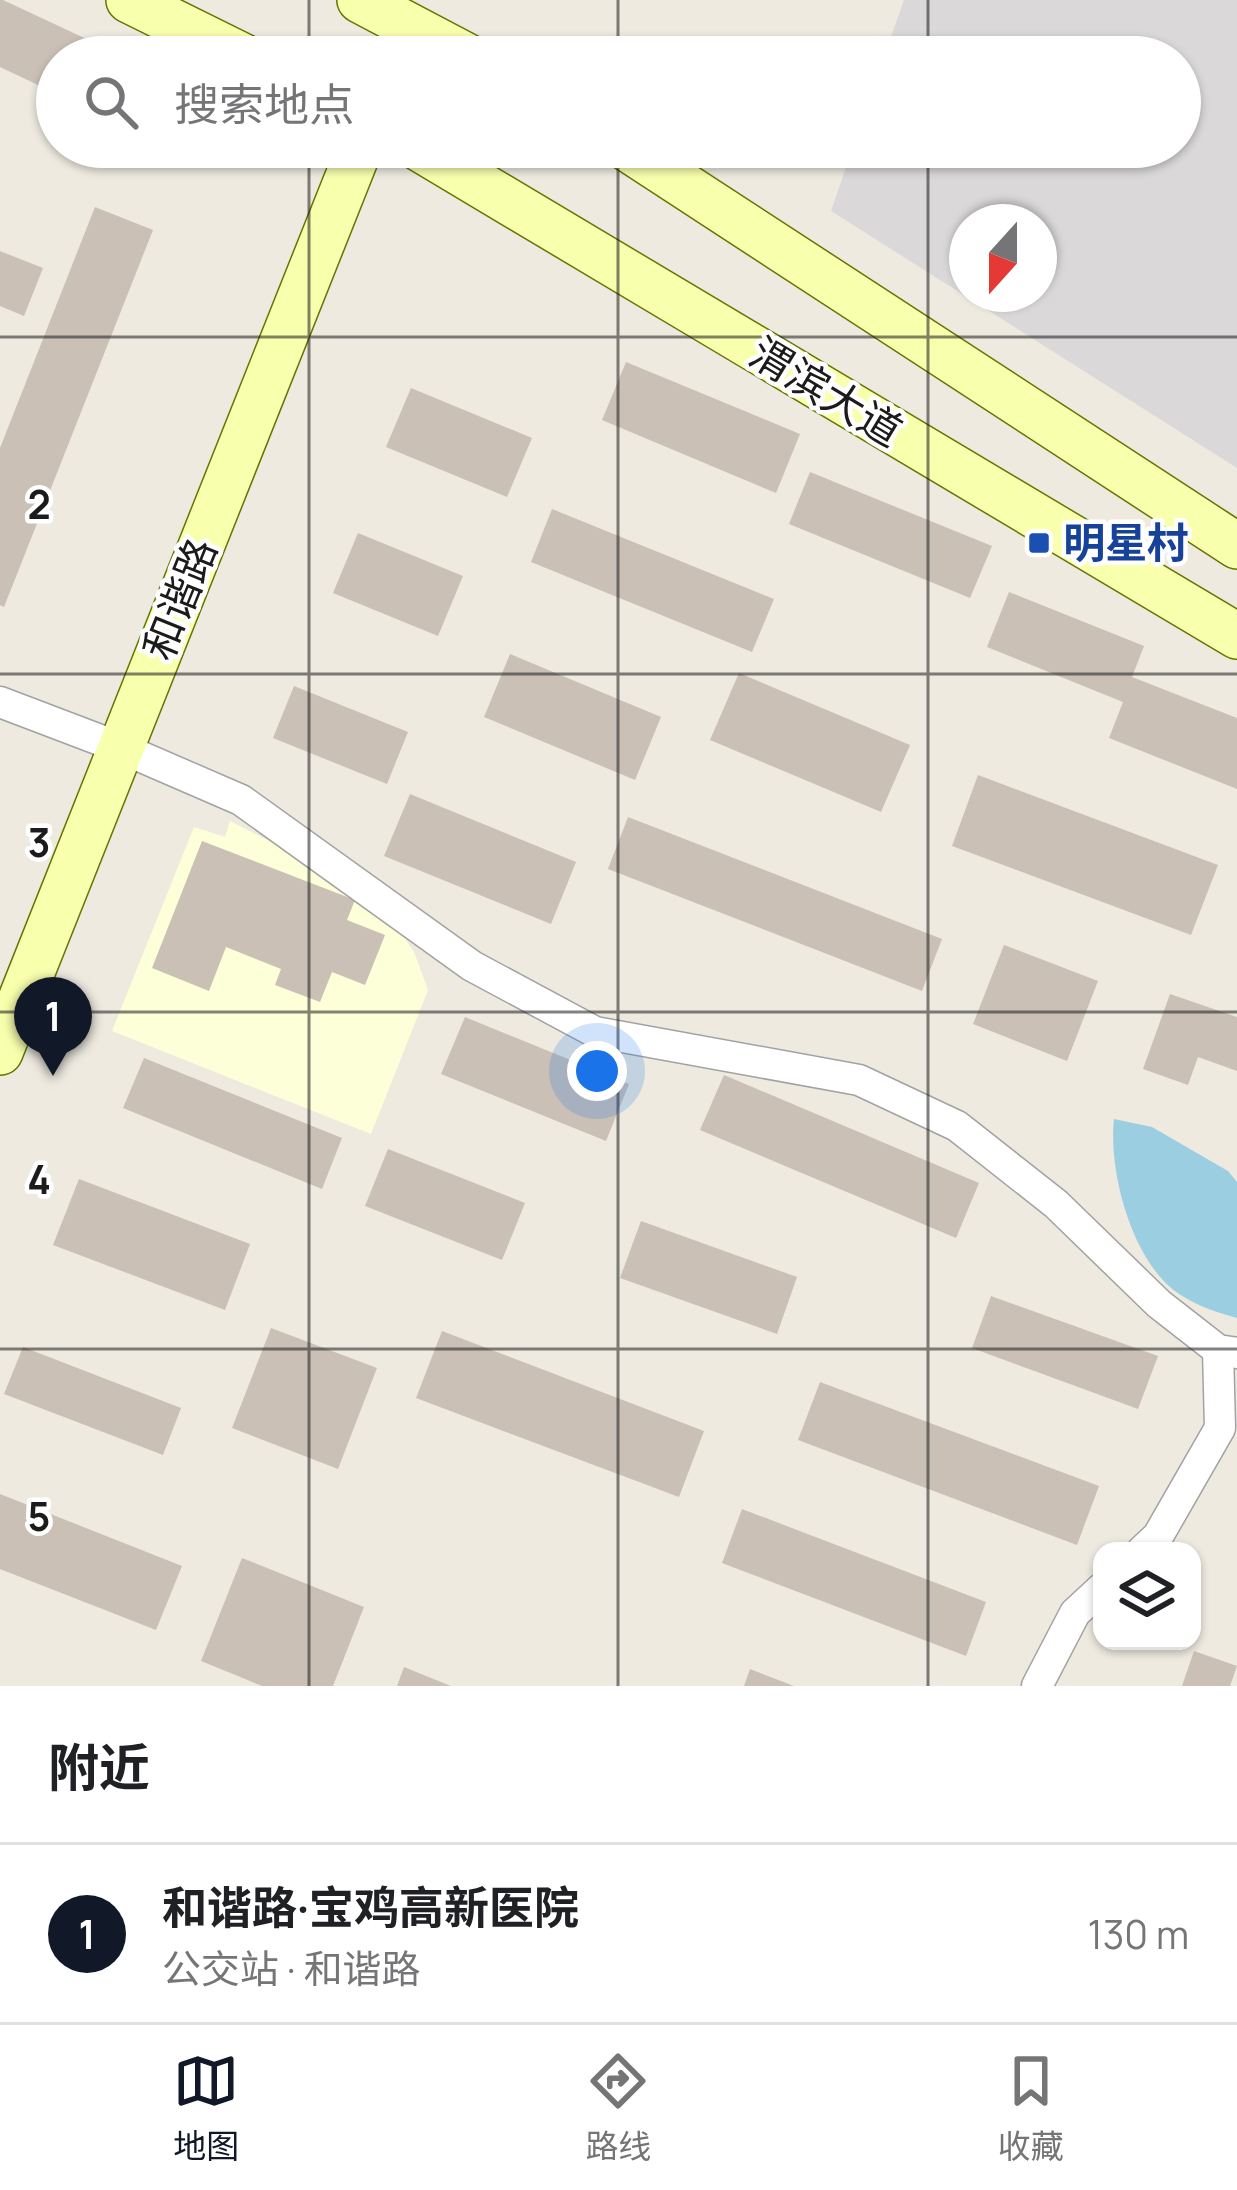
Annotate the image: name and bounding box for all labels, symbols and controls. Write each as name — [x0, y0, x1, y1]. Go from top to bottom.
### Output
search box — [36, 36, 1201, 168]
icon: search — [78, 69, 144, 135]
text: 搜索地点 — [174, 73, 354, 135]
north arrow — [949, 204, 1057, 312]
street label: 渭滨大道 — [740, 323, 913, 459]
text: 2 — [27, 477, 51, 531]
place label: 明星村 — [1063, 513, 1189, 571]
street label: 和谐路 — [129, 529, 230, 668]
marker: 明星村 — [1026, 530, 1052, 556]
text: 3 — [28, 815, 50, 869]
pin: 1 — [14, 977, 92, 1076]
your location — [567, 1041, 627, 1101]
text: 4 — [27, 1152, 51, 1206]
text: 5 — [28, 1489, 50, 1543]
map controls — [1093, 1542, 1201, 1650]
button: layers — [1093, 1542, 1201, 1650]
text: 附近 — [48, 1732, 150, 1801]
text: 和谐路·宝鸡高新医院 — [162, 1876, 579, 1938]
text: 1 — [78, 1907, 96, 1961]
text: 130 m — [1088, 1907, 1189, 1961]
text: 公交站 · 和谐路 — [162, 1941, 420, 1995]
tab: 地图 — [173, 2048, 239, 2168]
tab: 路线 — [585, 2048, 651, 2168]
tab: 收藏 — [998, 2048, 1064, 2168]

